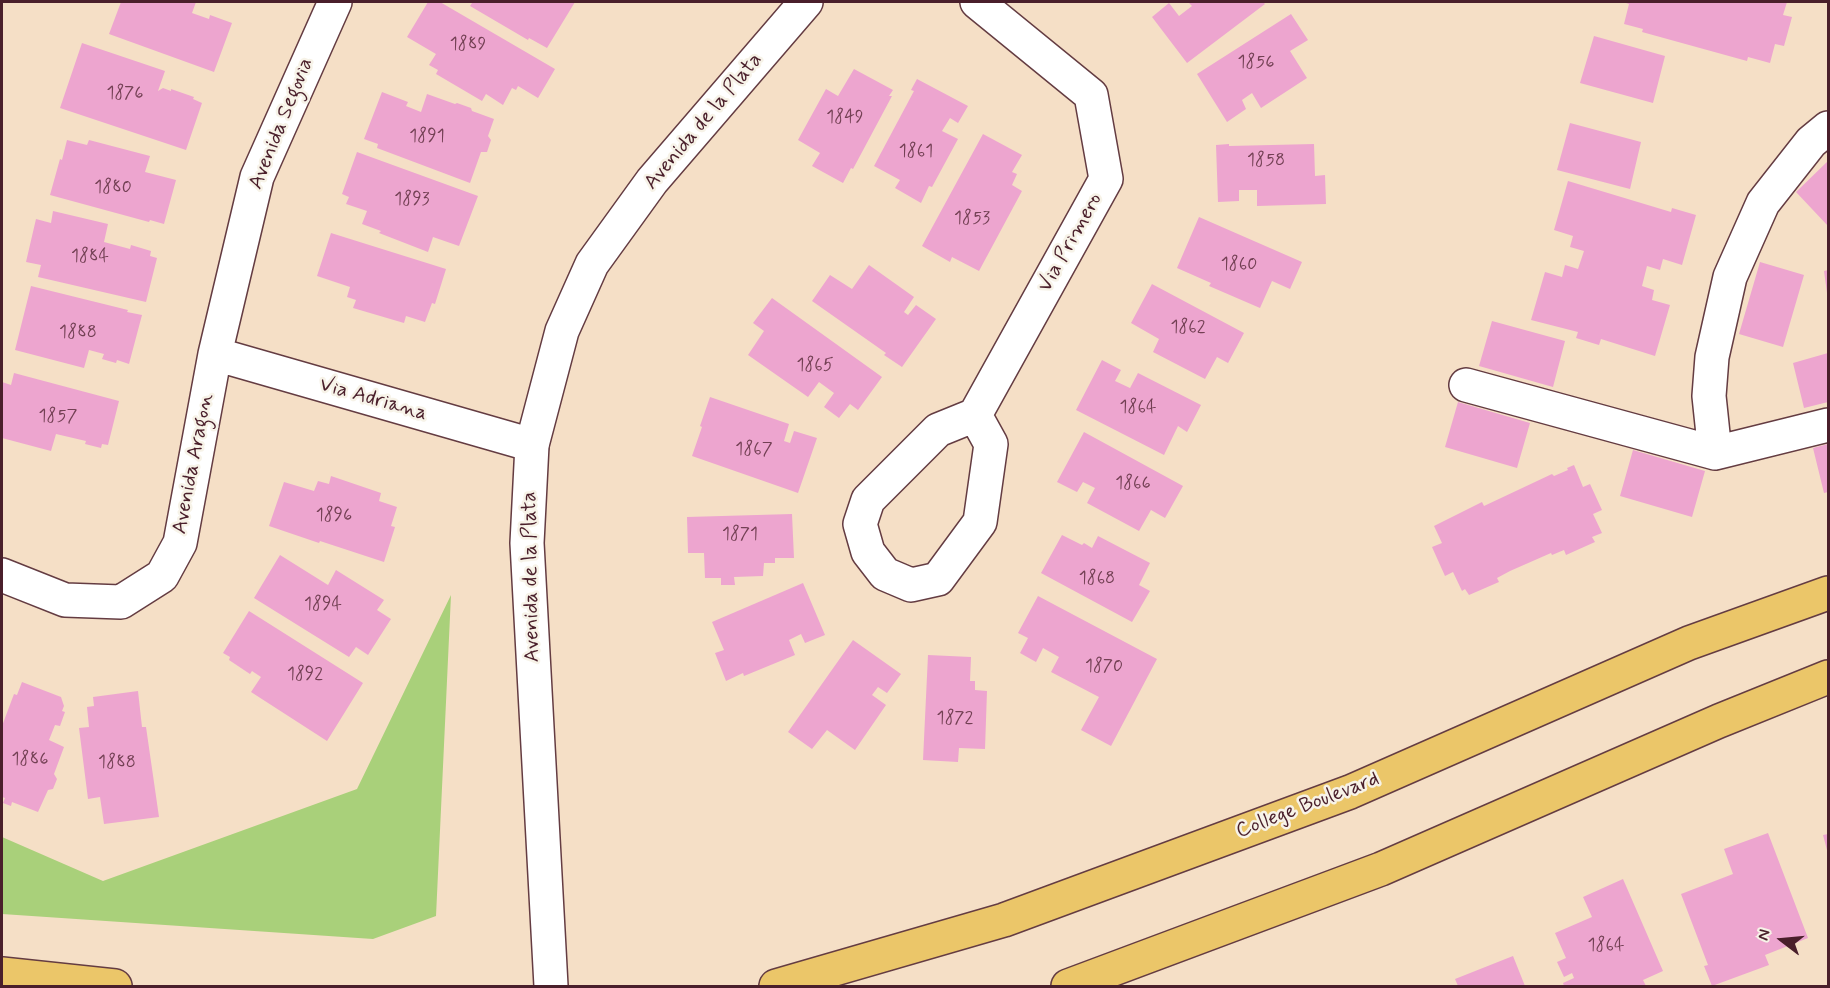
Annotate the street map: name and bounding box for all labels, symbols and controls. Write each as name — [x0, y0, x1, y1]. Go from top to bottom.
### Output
house number: 1889 — [450, 34, 486, 56]
street label: Avenida de la Plata — [639, 48, 769, 196]
house number: 1856 — [1237, 52, 1275, 74]
street label: Avenida Segovia — [244, 55, 320, 193]
house number: 1876 — [106, 83, 144, 105]
house number: 1849 — [826, 107, 864, 129]
house number: 1891 — [409, 126, 445, 148]
house number: 1861 — [899, 141, 933, 163]
house number: 1858 — [1247, 150, 1285, 172]
house number: 1880 — [94, 177, 132, 199]
house number: 1893 — [394, 189, 430, 211]
street label: Via Primero — [1033, 189, 1109, 297]
house number: 1853 — [954, 208, 990, 230]
house number: 1884 — [71, 246, 109, 268]
house number: 1860 — [1221, 254, 1257, 276]
house number: 1862 — [1170, 317, 1206, 339]
house number: 1888 — [59, 322, 97, 344]
house number: 1865 — [796, 355, 834, 377]
street label: Via Adriana — [316, 373, 430, 427]
street label: Avenida Aragon — [168, 392, 220, 536]
house number: 1864 — [1120, 397, 1156, 419]
house number: 1857 — [39, 406, 77, 428]
house number: 1867 — [735, 439, 773, 461]
house number: 1866 — [1115, 473, 1151, 495]
street label: Avenida de la Plata — [518, 491, 546, 663]
house number: 1896 — [316, 505, 352, 527]
house number: 1871 — [722, 524, 758, 546]
house number: 1868 — [1079, 568, 1115, 590]
house number: 1894 — [304, 594, 342, 616]
house number: 1870 — [1085, 656, 1123, 678]
house number: 1892 — [287, 664, 323, 686]
house number: 1872 — [937, 708, 973, 730]
house number: 1886 — [12, 749, 48, 771]
house number: 1888 — [98, 752, 136, 774]
street label: College Boulevard — [1233, 767, 1383, 845]
north arrow — [1752, 910, 1812, 970]
text: N — [1753, 927, 1776, 943]
house number: 1864 — [1588, 935, 1624, 957]

